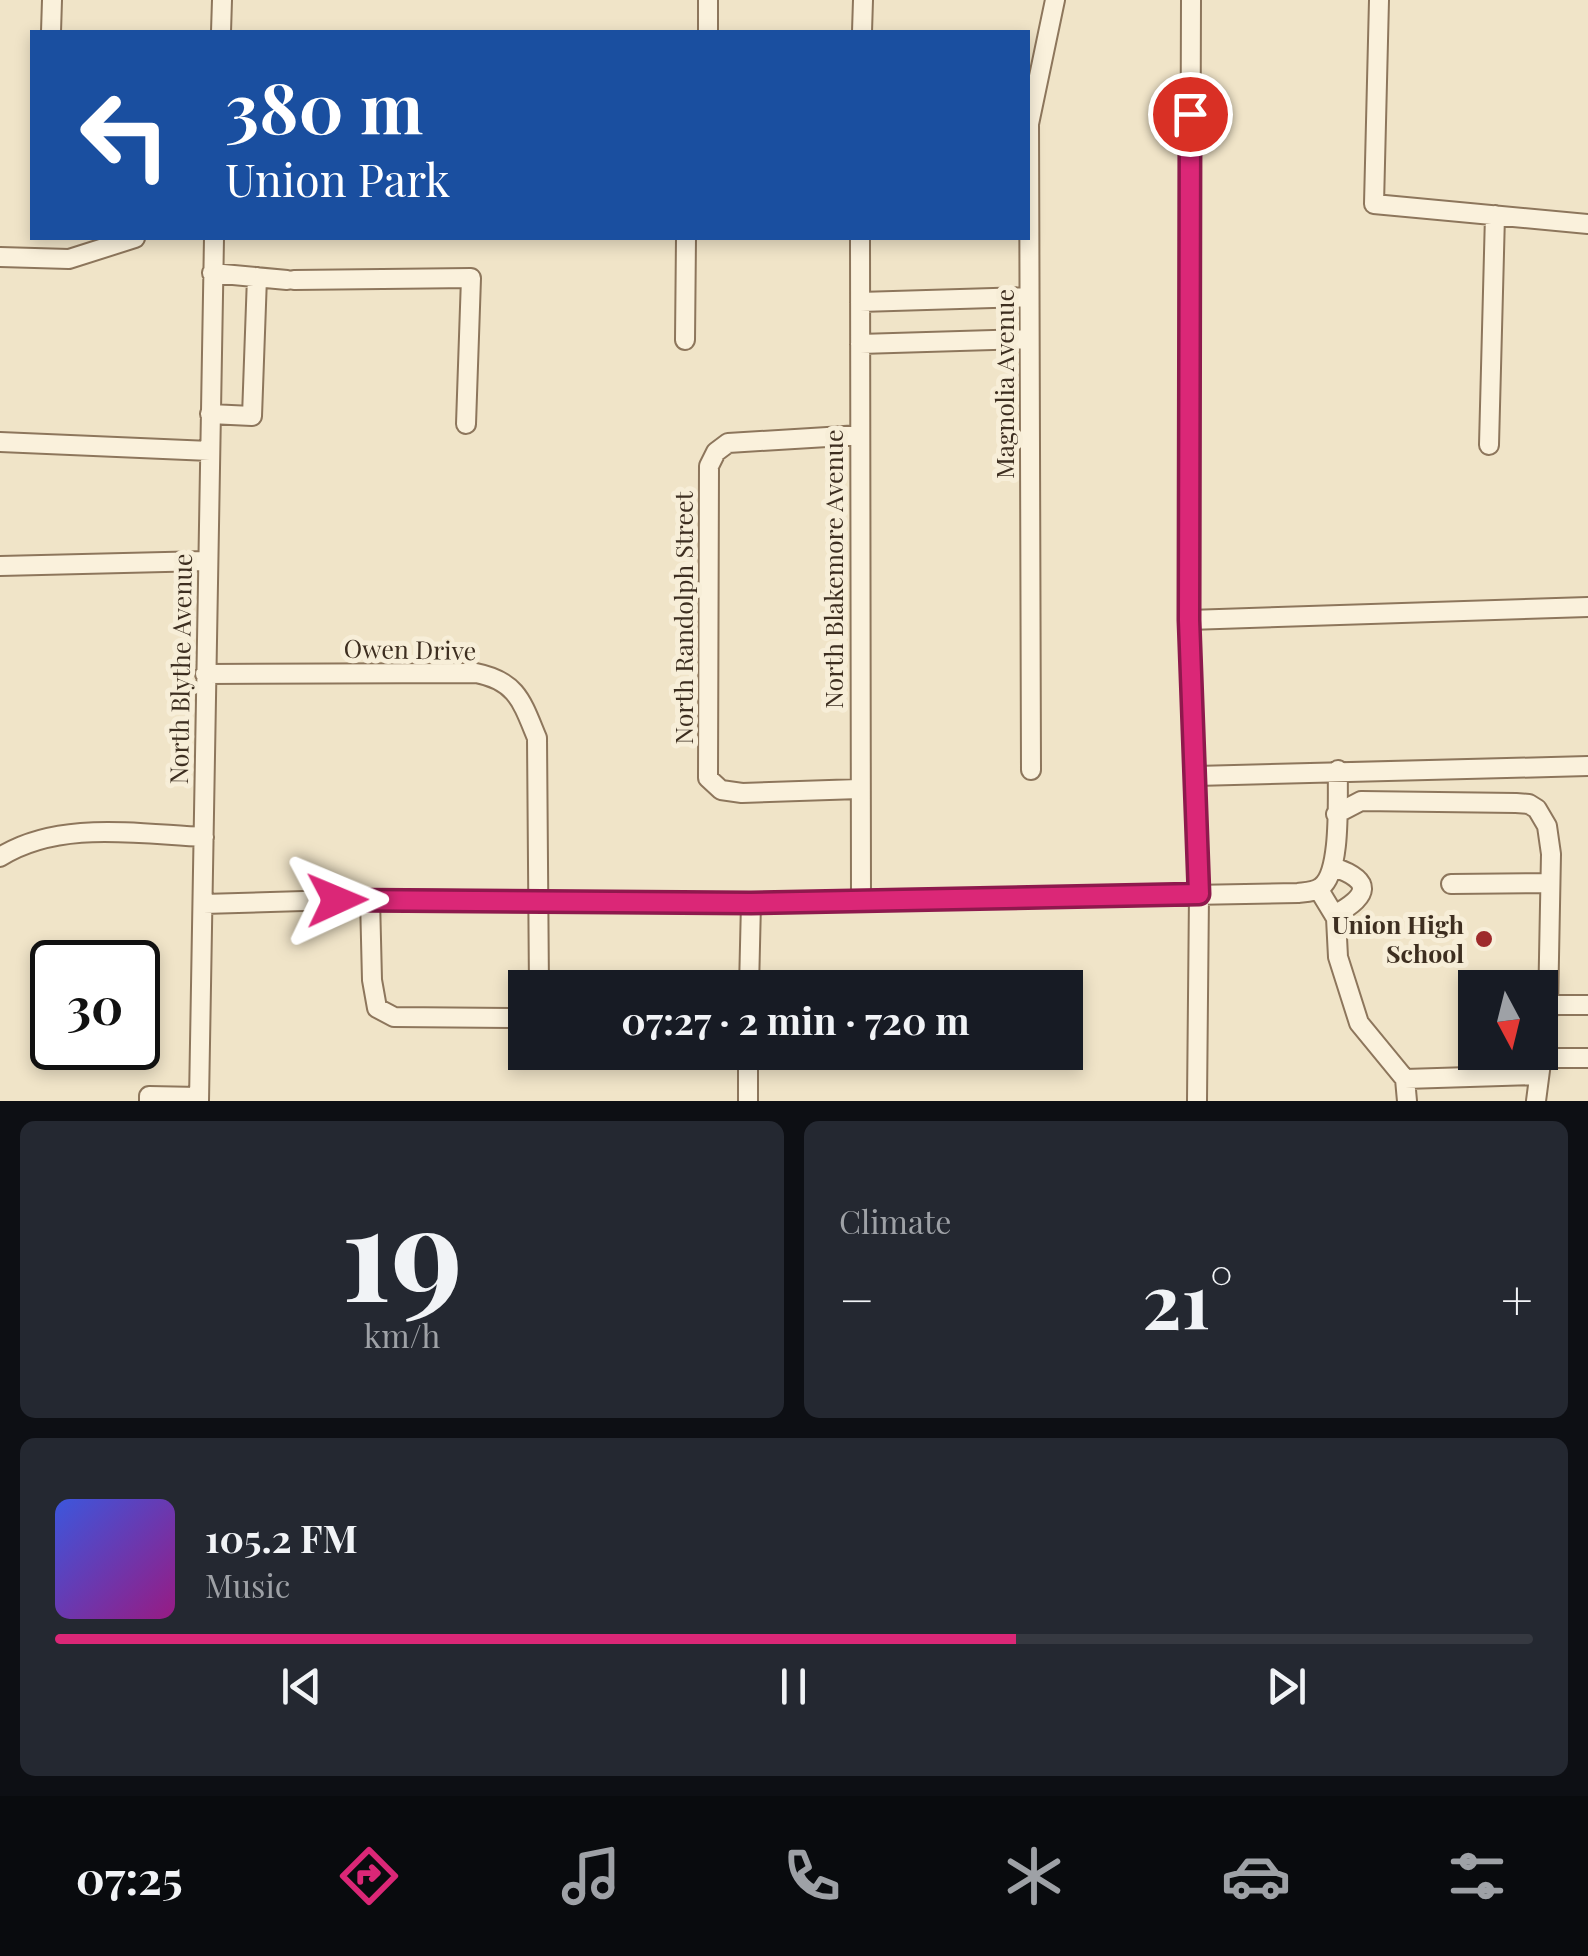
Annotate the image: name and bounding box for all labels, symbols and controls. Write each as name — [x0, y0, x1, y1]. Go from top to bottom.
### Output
text: 380 m — [225, 58, 423, 152]
icon: left — [60, 70, 190, 200]
pin — [1148, 72, 1233, 157]
icon: arrive — [1163, 87, 1218, 142]
text: Union Park — [225, 148, 450, 208]
street label: Magnolia Avenue — [987, 289, 1020, 479]
street label: North Blakemore Avenue — [816, 429, 849, 709]
street label: North Randolph Street — [666, 490, 699, 745]
street label: North Blythe Avenue — [161, 553, 198, 785]
street label: Owen Drive — [343, 631, 477, 666]
position arrow — [285, 848, 389, 952]
place label: Union High School — [1332, 907, 1464, 969]
marker: Union High School — [1473, 928, 1495, 950]
speed limit sign: 30 — [30, 940, 160, 1070]
north arrow — [1458, 970, 1558, 1070]
map controls — [1458, 970, 1558, 1070]
text: 07:27 · 2 min · 720 m — [621, 994, 970, 1045]
text: 19 — [341, 1161, 463, 1335]
text: Climate — [839, 1199, 951, 1242]
text: 21° — [1142, 1248, 1233, 1348]
text: − — [839, 1261, 875, 1335]
text: + — [1501, 1261, 1533, 1335]
text: km/h — [364, 1313, 440, 1356]
text: 105.2 FM — [205, 1512, 358, 1563]
text: Music — [205, 1563, 290, 1606]
icon: previous — [274, 1659, 329, 1714]
icon: pause — [766, 1659, 821, 1714]
icon: next — [1259, 1659, 1314, 1714]
icon: directions — [334, 1841, 404, 1911]
icon: music — [556, 1841, 626, 1911]
icon: phone — [777, 1841, 847, 1911]
icon: climate — [999, 1841, 1069, 1911]
icon: car — [1221, 1841, 1291, 1911]
icon: filters — [1442, 1841, 1512, 1911]
text: 07:25 — [76, 1846, 183, 1906]

